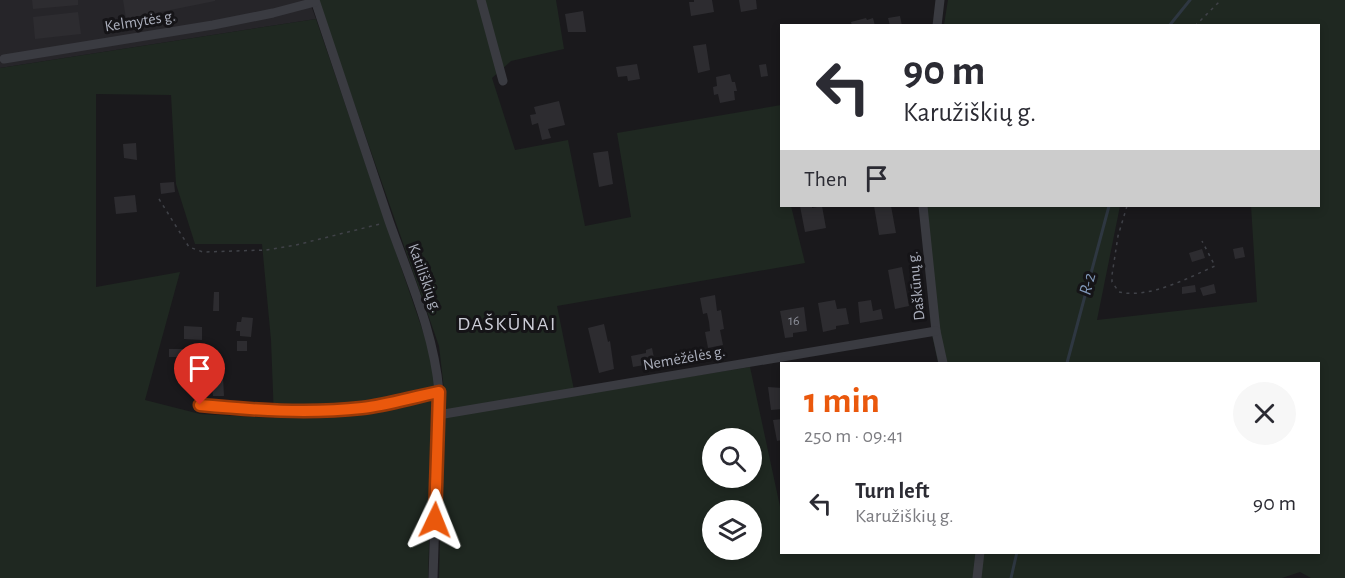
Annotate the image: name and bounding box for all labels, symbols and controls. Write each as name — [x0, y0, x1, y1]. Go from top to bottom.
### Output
street label: Kelmytės g. — [104, 8, 177, 35]
icon: left — [804, 48, 882, 126]
text: 90 m — [903, 50, 985, 92]
text: Karužiškių g. — [903, 99, 1036, 126]
icon: arrive — [860, 162, 893, 195]
text: Then — [804, 168, 848, 190]
street label: Katiliškių g. — [405, 241, 445, 315]
street label: Daškūnų g. — [904, 251, 928, 321]
water label: R-2 — [1076, 271, 1100, 297]
district label: DAŠKŪNAI — [457, 313, 557, 334]
house number: 16 — [788, 314, 800, 328]
pin — [174, 343, 225, 405]
street label: Nemėžėlės g. — [642, 343, 726, 373]
icon: arrive — [183, 352, 216, 385]
button: close — [1233, 382, 1296, 445]
text: 1 min — [804, 383, 880, 419]
text: 250 m · 09:41 — [804, 426, 904, 446]
map controls — [702, 428, 762, 560]
button: search — [702, 428, 762, 488]
text: Turn left — [855, 480, 929, 502]
icon: left — [804, 487, 837, 520]
position arrow — [403, 488, 467, 552]
text: 90 m — [1253, 492, 1296, 514]
button: layers — [702, 500, 762, 560]
text: Karužiškių g. — [855, 506, 954, 526]

